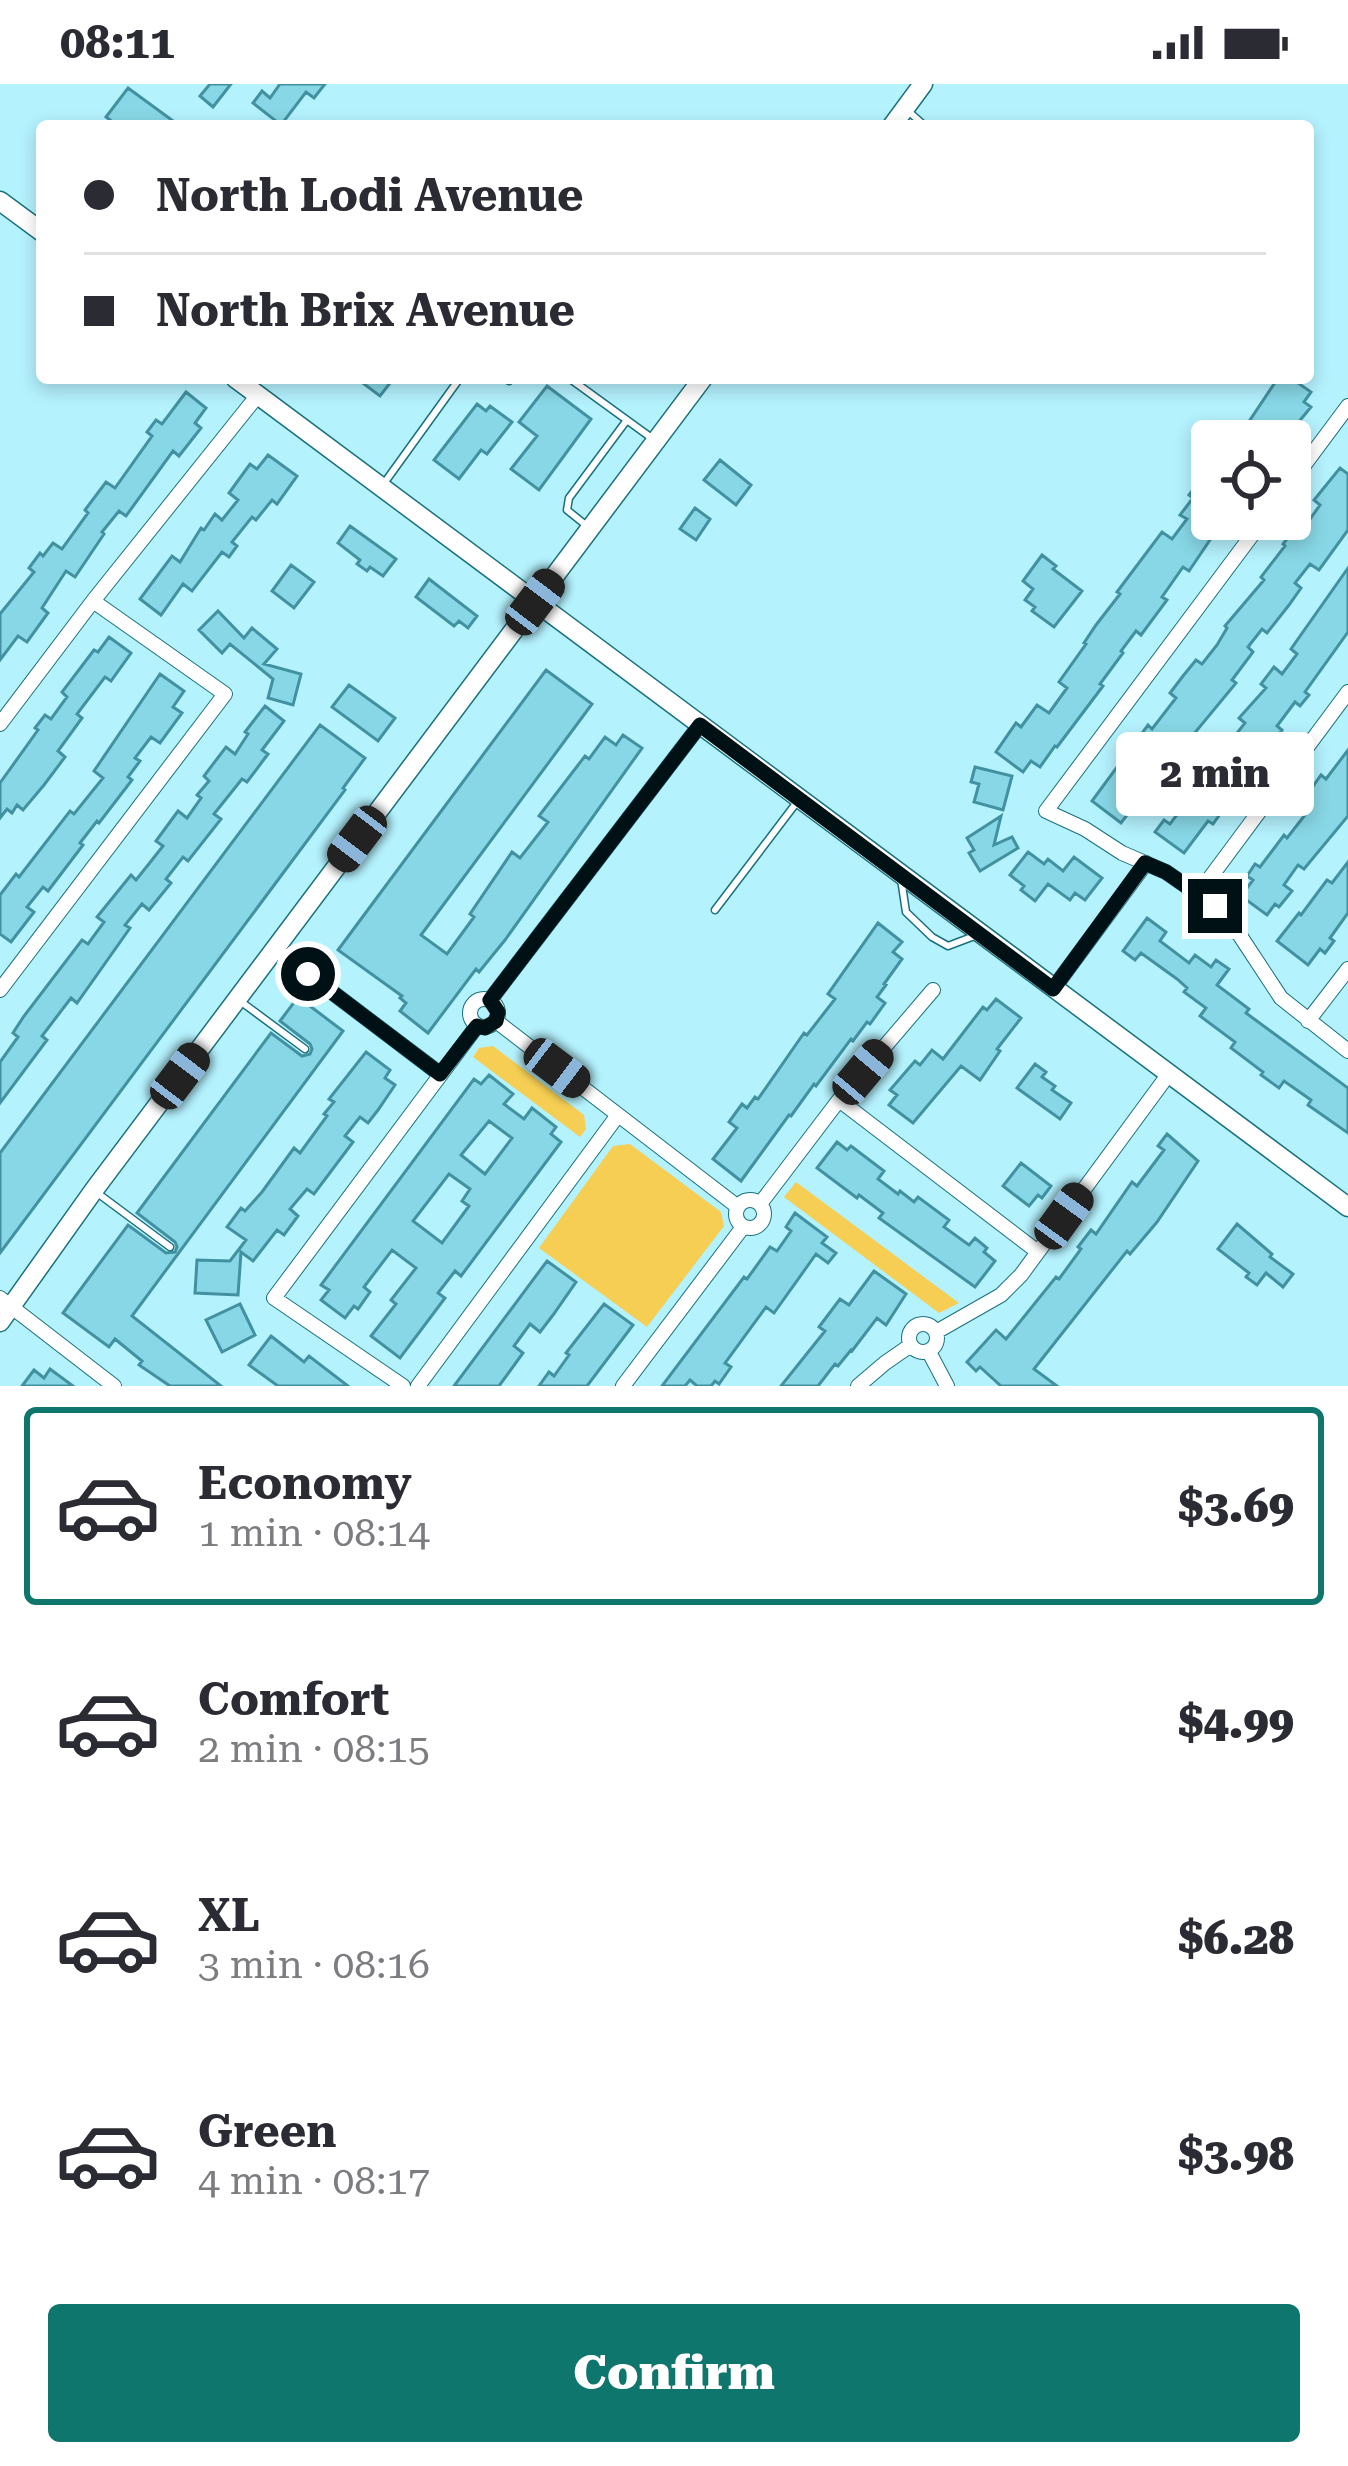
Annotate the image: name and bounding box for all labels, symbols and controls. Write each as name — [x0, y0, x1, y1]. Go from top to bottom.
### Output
text: 08:11 — [60, 16, 175, 69]
text: North Lodi Avenue — [156, 169, 584, 222]
text: North Brix Avenue — [156, 284, 575, 337]
map controls — [1191, 420, 1311, 540]
button: locate — [1191, 420, 1311, 540]
car — [499, 562, 571, 642]
callout: 2 min — [1116, 732, 1314, 816]
text: 2 min — [1160, 751, 1270, 797]
car — [321, 799, 393, 879]
route end — [1188, 879, 1242, 933]
route start — [281, 947, 335, 1001]
car — [517, 1032, 597, 1104]
car — [826, 1033, 900, 1111]
car — [144, 1036, 216, 1116]
car — [1028, 1176, 1100, 1256]
icon: car — [54, 1452, 162, 1560]
text: Economy — [198, 1457, 412, 1510]
text: $3.69 — [1178, 1480, 1294, 1533]
text: 1 min · 08:14 — [198, 1510, 430, 1556]
icon: car — [54, 1668, 162, 1776]
text: Comfort — [198, 1673, 389, 1726]
text: $4.99 — [1178, 1696, 1294, 1749]
text: 2 min · 08:15 — [198, 1726, 430, 1772]
icon: car — [54, 1884, 162, 1992]
text: XL — [198, 1889, 260, 1942]
text: $6.28 — [1178, 1912, 1294, 1965]
text: 3 min · 08:16 — [198, 1942, 430, 1988]
icon: car — [54, 2100, 162, 2208]
text: Green — [198, 2105, 336, 2158]
text: $3.98 — [1178, 2128, 1294, 2181]
text: 4 min · 08:17 — [198, 2158, 430, 2204]
button: Confirm — [48, 2304, 1300, 2442]

